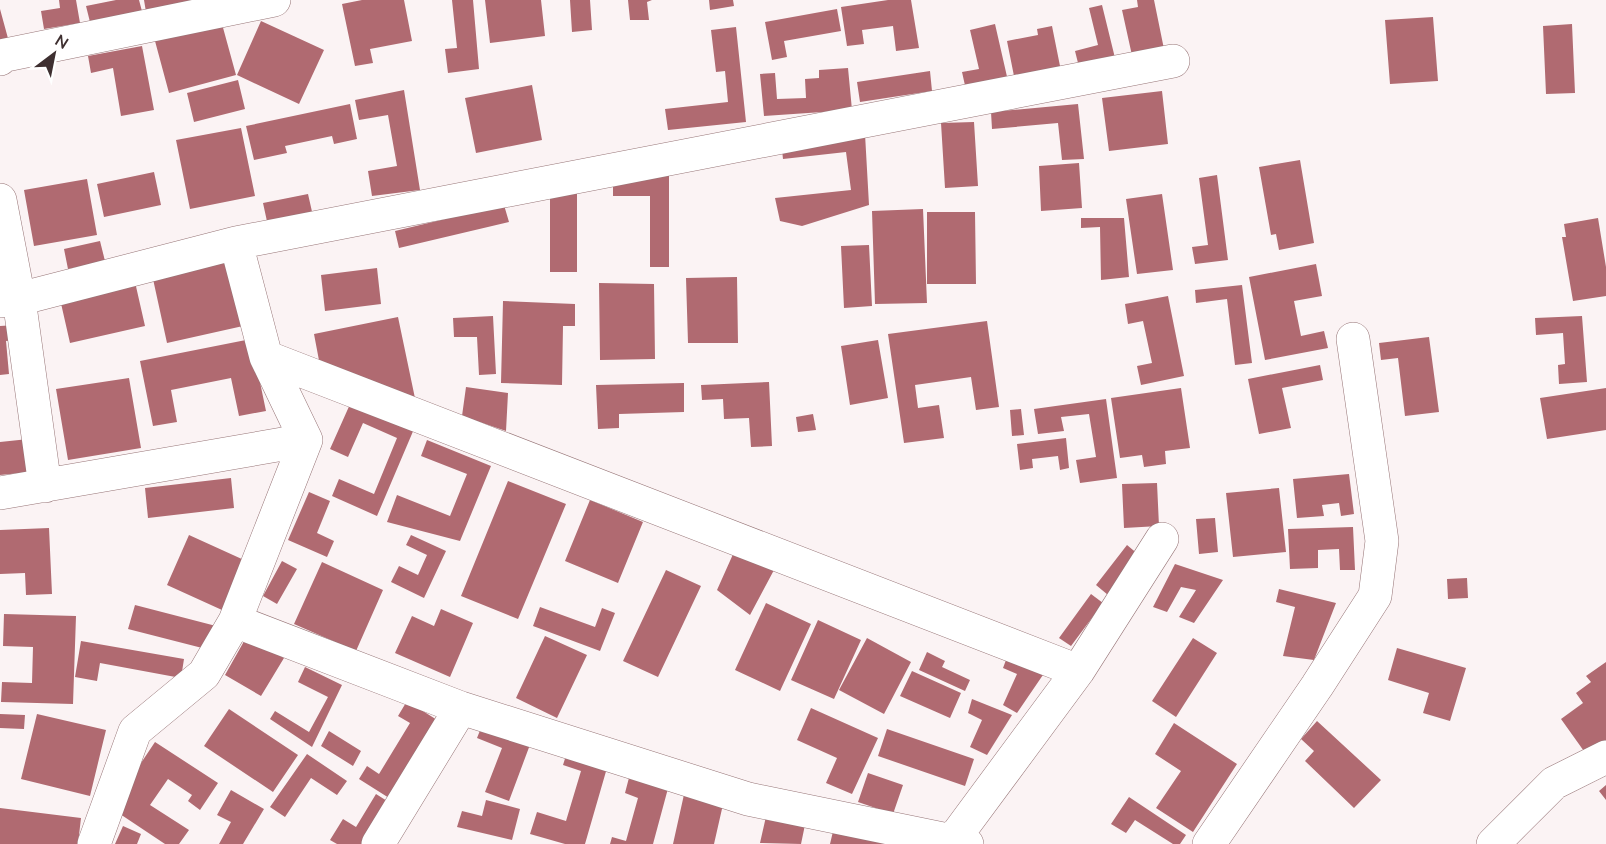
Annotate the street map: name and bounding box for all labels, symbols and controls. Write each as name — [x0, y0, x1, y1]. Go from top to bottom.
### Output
north arrow — [24, 24, 84, 84]
text: N — [51, 30, 72, 55]

